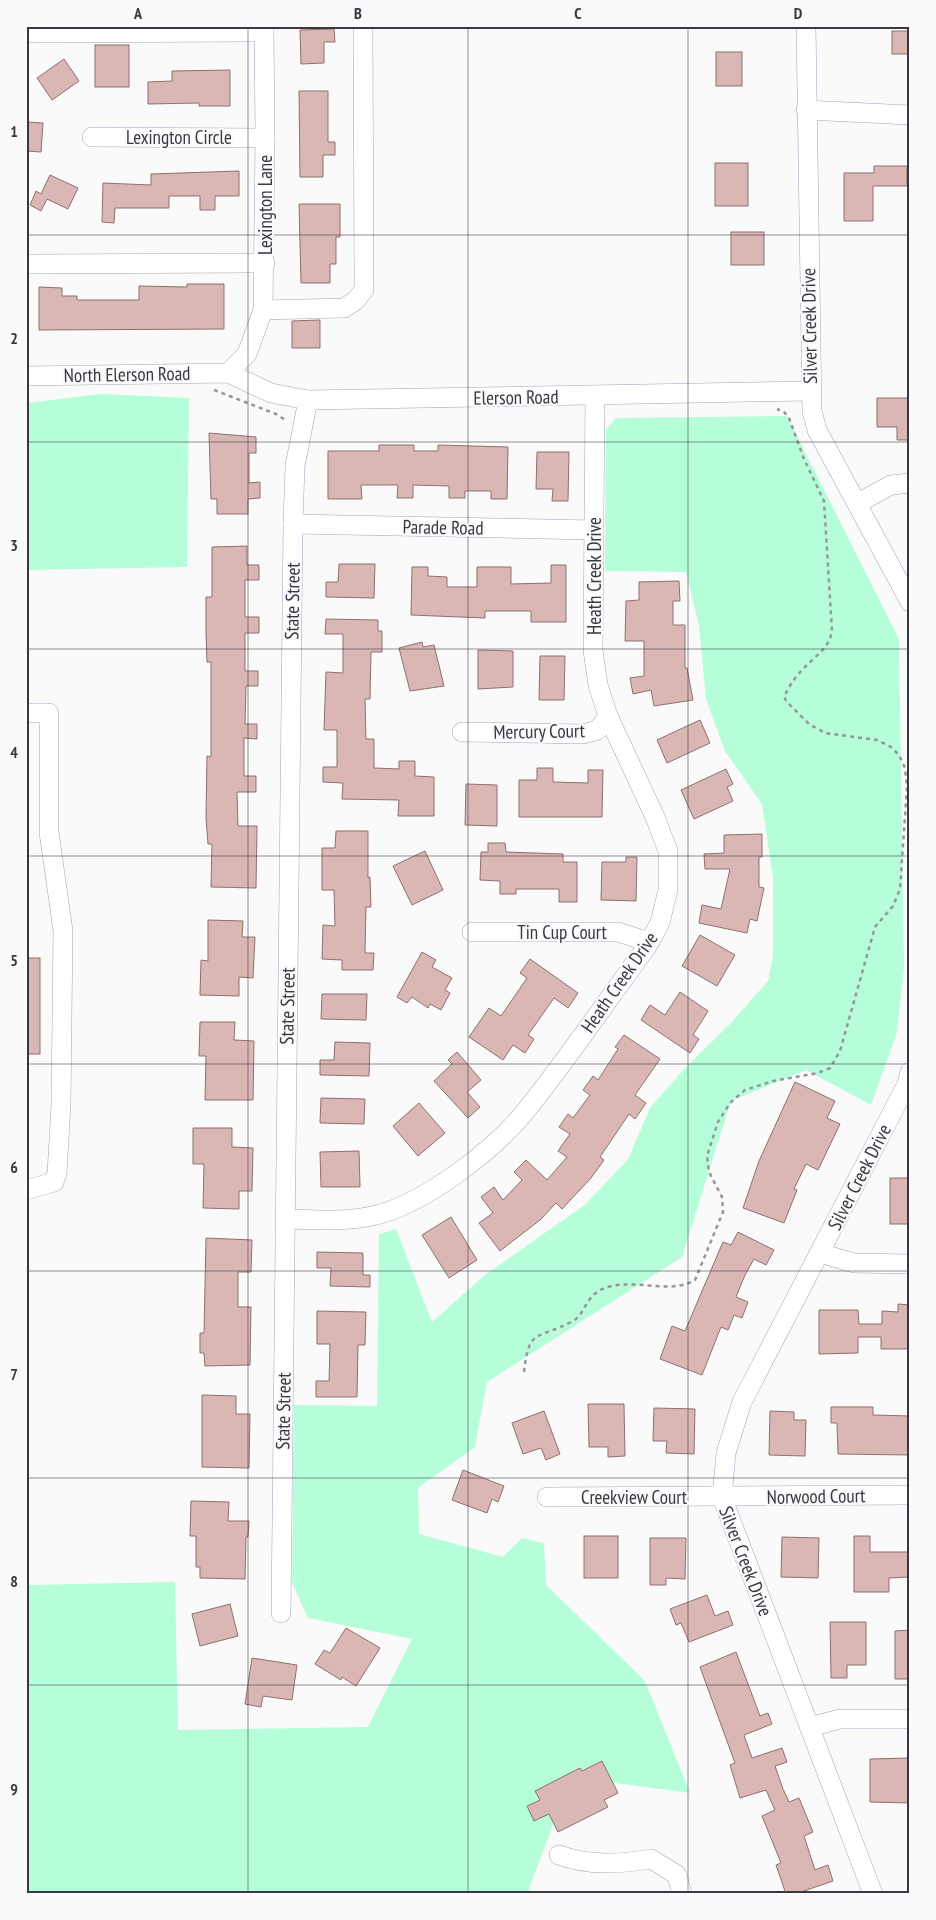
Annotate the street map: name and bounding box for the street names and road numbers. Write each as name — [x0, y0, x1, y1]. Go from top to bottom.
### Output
street label: Lexington Circle — [126, 125, 232, 149]
street label: Lexington Lane — [253, 155, 277, 255]
street label: Silver Creek Drive — [796, 268, 822, 384]
street label: North Elerson Road — [63, 361, 191, 387]
street label: Elerson Road — [473, 384, 559, 410]
street label: Parade Road — [402, 514, 484, 540]
street label: Heath Creek Drive — [582, 517, 606, 635]
street label: State Street — [279, 561, 305, 640]
street label: Mercury Court — [493, 718, 586, 744]
street label: Tin Cup Court — [517, 920, 608, 944]
street label: Heath Creek Drive — [575, 927, 663, 1037]
street label: State Street — [274, 966, 300, 1045]
street label: Silver Creek Drive — [822, 1120, 896, 1234]
street label: State Street — [270, 1371, 296, 1450]
street label: Norwood Court — [766, 1483, 866, 1509]
street label: Creekview Court — [581, 1485, 688, 1509]
street label: Silver Creek Drive — [714, 1503, 778, 1619]

